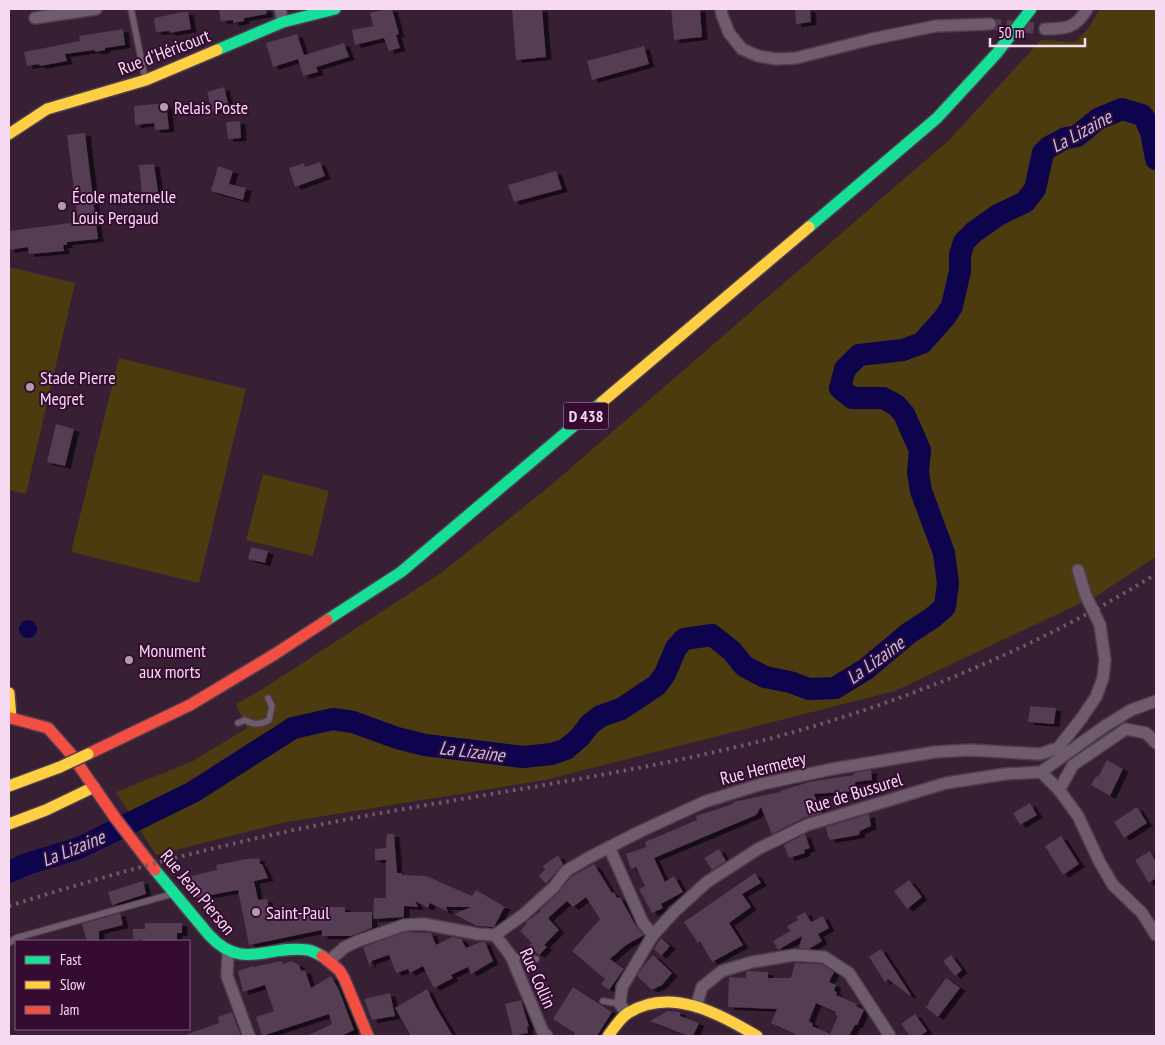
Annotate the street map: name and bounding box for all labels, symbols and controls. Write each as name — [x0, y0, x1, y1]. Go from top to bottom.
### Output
scale bar — [990, 15, 1085, 47]
text: 50 m — [998, 23, 1024, 42]
street label: Rue d'Héricourt — [115, 24, 213, 80]
place label: Relais Poste — [174, 96, 248, 119]
marker: Relais Poste — [158, 101, 170, 113]
water label: La Lizaine — [1046, 104, 1117, 157]
place label: École maternelle Louis Pergaud — [72, 185, 176, 229]
marker: École maternelle Louis Pergaud — [56, 200, 68, 212]
place label: Stade Pierre Megret — [40, 366, 116, 410]
marker: Stade Pierre Megret — [24, 381, 36, 393]
road number: D 438 — [564, 402, 608, 430]
water label: La Lizaine — [841, 630, 910, 689]
place label: Monument aux morts — [139, 639, 206, 683]
marker: Monument aux morts — [123, 654, 135, 666]
water label: La Lizaine — [438, 735, 507, 767]
street label: Rue Hermetey — [718, 746, 808, 790]
street label: Rue de Bussurel — [803, 767, 906, 819]
water label: La Lizaine — [38, 824, 109, 871]
street label: Rue Jean Pierson — [156, 845, 240, 939]
place label: Saint-Paul — [266, 901, 330, 924]
marker: Saint-Paul — [250, 906, 262, 918]
legend — [15, 940, 190, 1030]
street label: Rue Collin — [515, 944, 561, 1012]
text: Fast — [60, 950, 81, 969]
text: Slow — [60, 975, 85, 994]
text: Jam — [59, 1000, 79, 1019]

